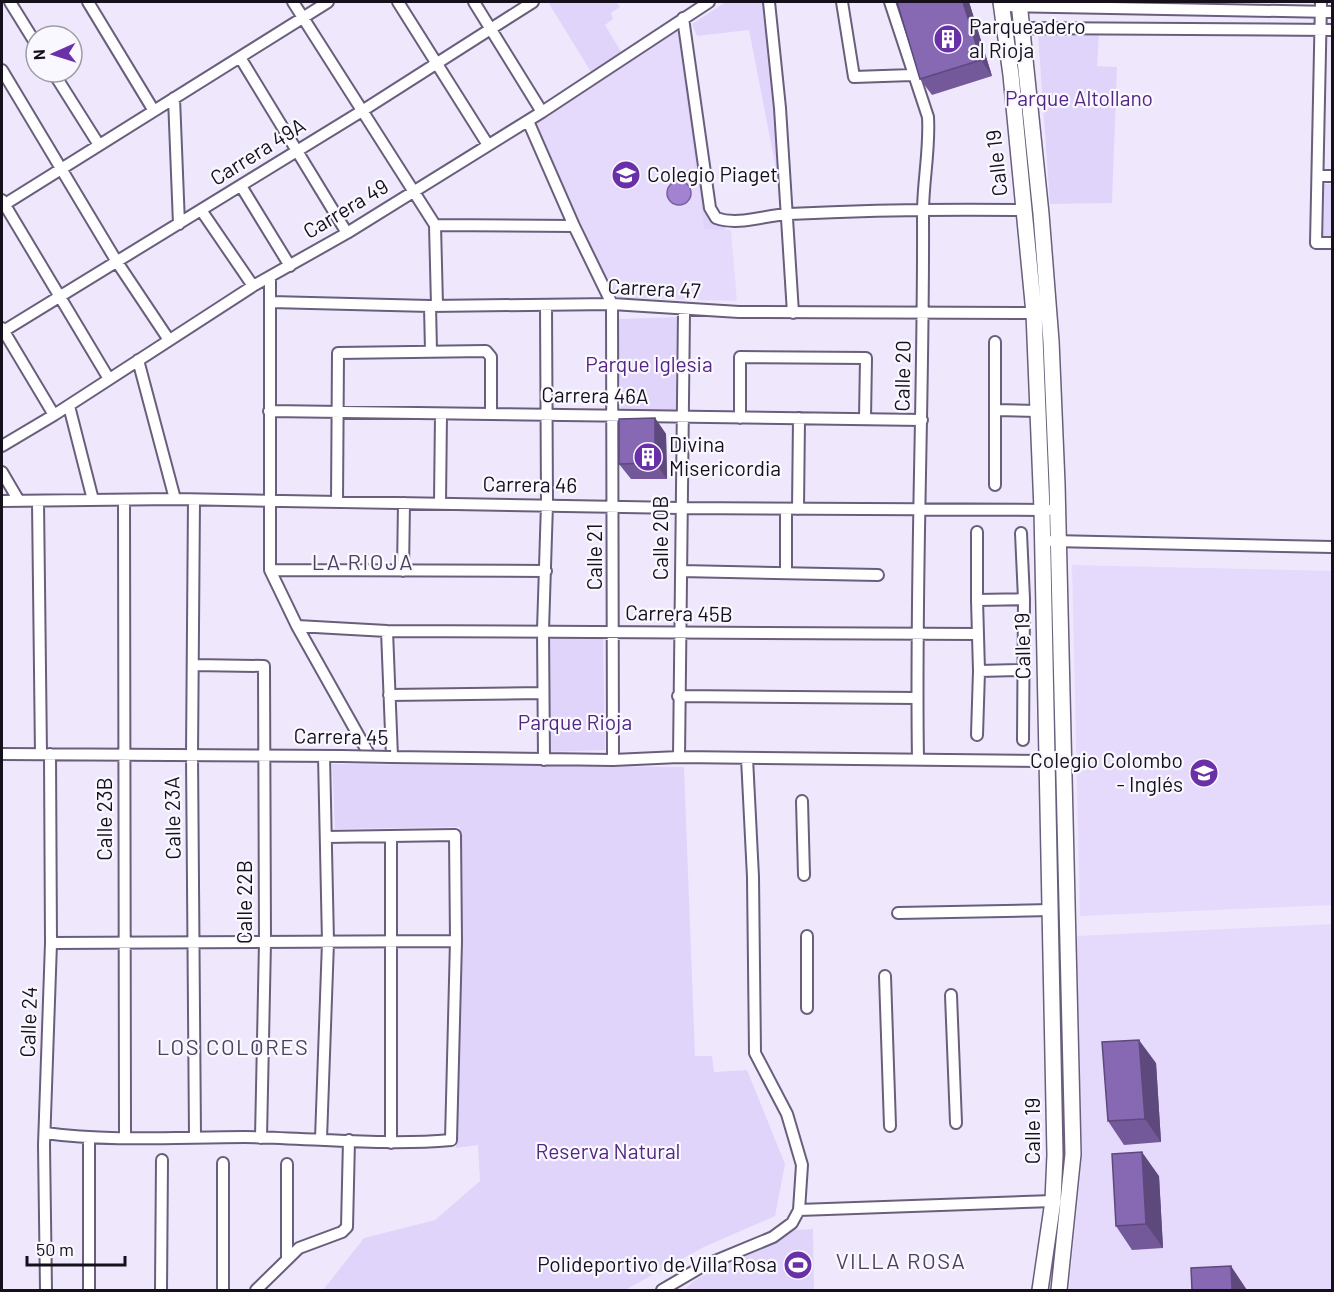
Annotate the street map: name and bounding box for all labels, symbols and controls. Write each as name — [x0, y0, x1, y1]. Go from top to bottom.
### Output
place label: Parqueadero al Rioja — [969, 13, 1086, 62]
building icon: Parqueadero al Rioja — [932, 23, 964, 55]
north arrow — [24, 24, 84, 84]
text: N — [29, 49, 48, 61]
park label: Parque Altollano — [1005, 85, 1153, 110]
street label: Carrera 49A — [205, 112, 310, 190]
street label: Calle 19 — [980, 129, 1011, 198]
school or university icon: Colegio Piaget — [610, 159, 642, 191]
place label: Colegio Piaget — [647, 161, 778, 186]
street label: Carrera 49 — [298, 173, 392, 243]
street label: Carrera 47 — [607, 273, 701, 302]
street label: Calle 20 — [888, 340, 915, 412]
park label: Parque Iglesia — [585, 351, 713, 376]
street label: Carrera 46A — [541, 381, 649, 408]
place label: Divina Misericordia — [669, 431, 781, 480]
building icon: Divina Misericordia — [632, 441, 664, 473]
street label: Carrera 46 — [482, 470, 578, 497]
street label: Calle 20B — [647, 496, 672, 580]
street label: Calle 21 — [581, 524, 606, 590]
district label: LA RIOJA — [312, 548, 414, 574]
street label: Carrera 45B — [625, 599, 733, 626]
street label: Calle 19 — [1008, 612, 1035, 680]
park label: Parque Rioja — [518, 709, 632, 734]
street label: Carrera 45 — [294, 722, 389, 749]
place label: Colegio Colombo - Inglés — [1030, 747, 1183, 796]
school or university icon: Colegio Colombo - Inglés — [1188, 757, 1220, 789]
street label: Calle 23A — [158, 776, 185, 860]
street label: Calle 23B — [91, 777, 116, 861]
street label: Calle 22B — [231, 860, 256, 944]
street label: Calle 24 — [14, 986, 41, 1058]
district label: LOS COLORES — [157, 1033, 309, 1059]
street label: Calle 19 — [1019, 1098, 1044, 1164]
park label: Reserva Natural — [536, 1138, 680, 1163]
scale bar — [27, 1229, 124, 1267]
text: 50 m — [36, 1238, 74, 1260]
district label: VILLA ROSA — [836, 1247, 966, 1273]
sports icon: Polideportivo de Villa Rosa — [782, 1249, 814, 1281]
place label: Polideportivo de Villa Rosa — [537, 1251, 777, 1276]

